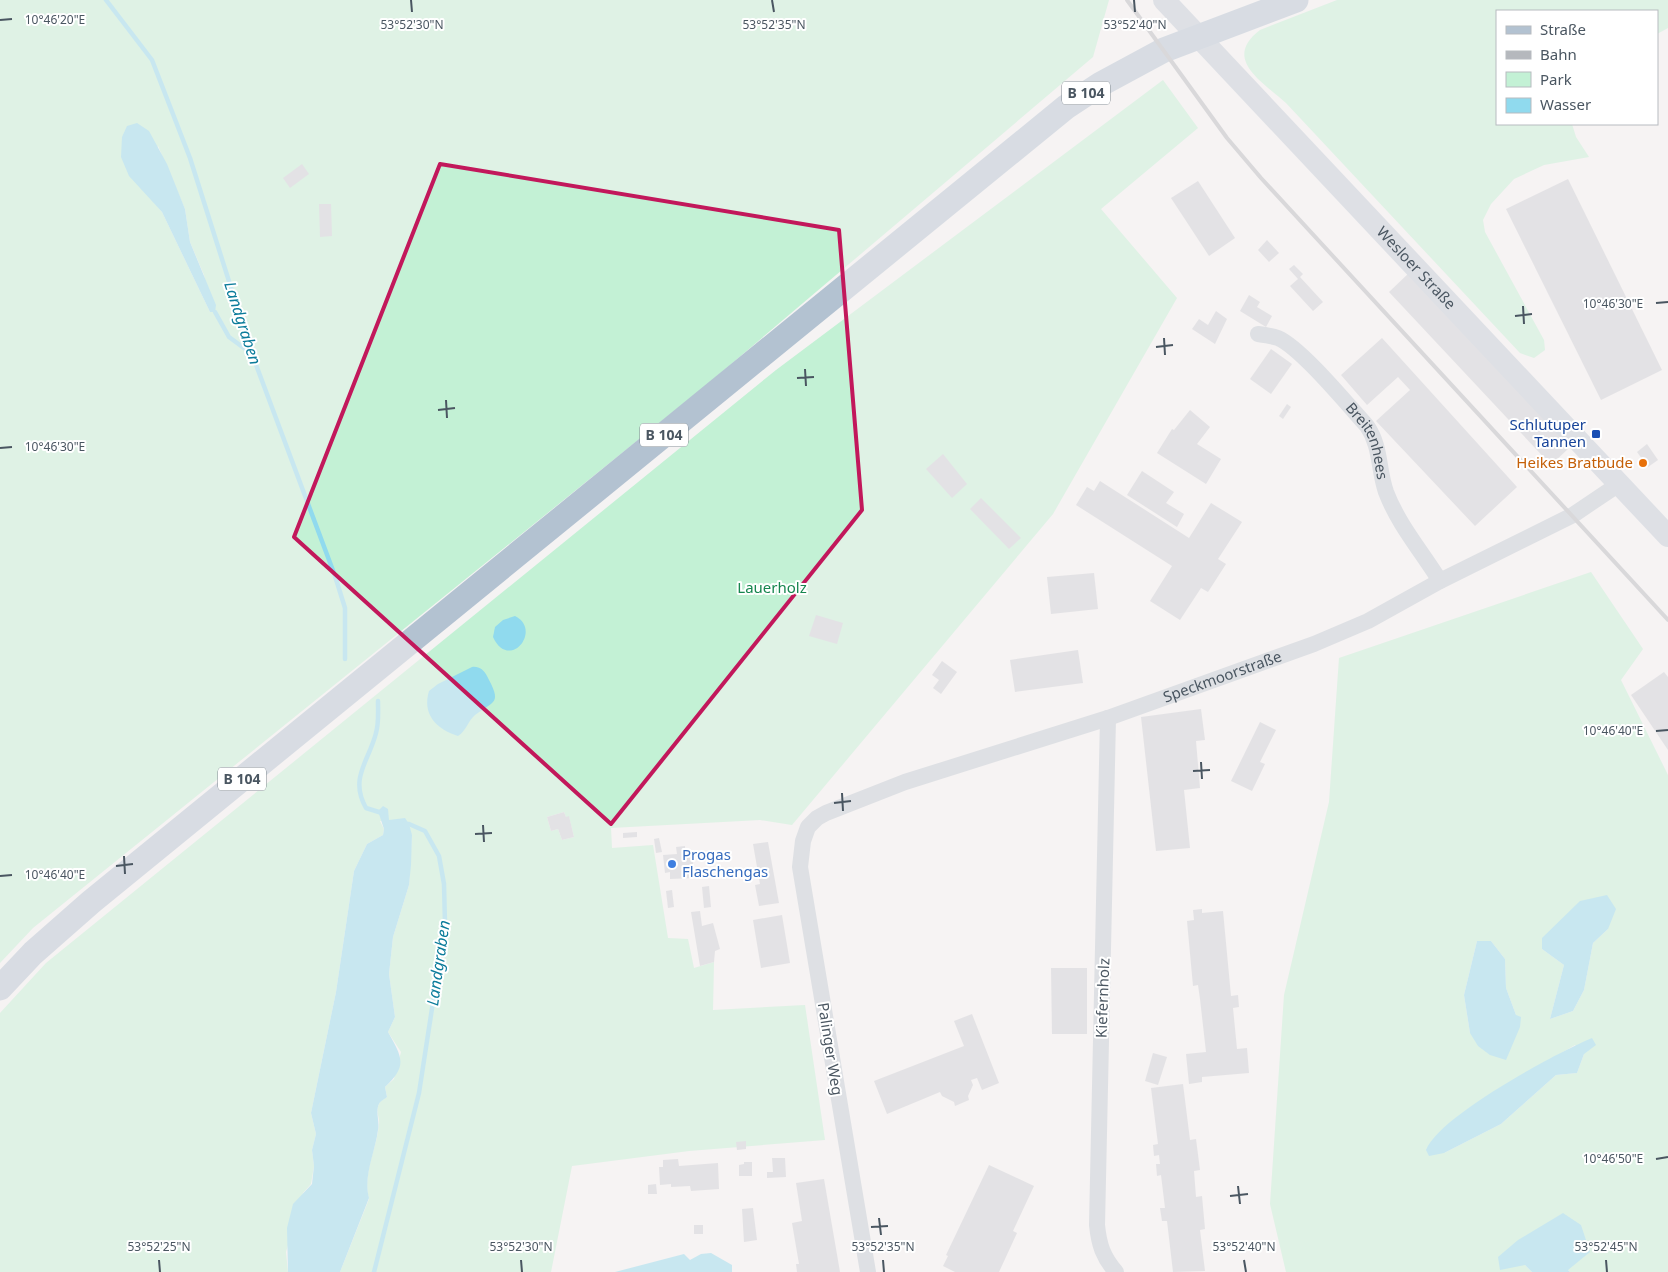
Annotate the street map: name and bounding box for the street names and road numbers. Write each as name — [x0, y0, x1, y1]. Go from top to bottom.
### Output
road number: B 104 — [1062, 82, 1110, 105]
street label: Wesloer Straße — [1373, 222, 1461, 313]
street label: Breitenhees — [1342, 398, 1393, 481]
road number: B 104 — [640, 424, 688, 446]
street label: Speckmoorstraße — [1160, 646, 1284, 706]
road number: B 104 — [218, 768, 266, 791]
street label: Kiefernholz — [1091, 958, 1113, 1038]
street label: Palinger Weg — [814, 1001, 848, 1097]

